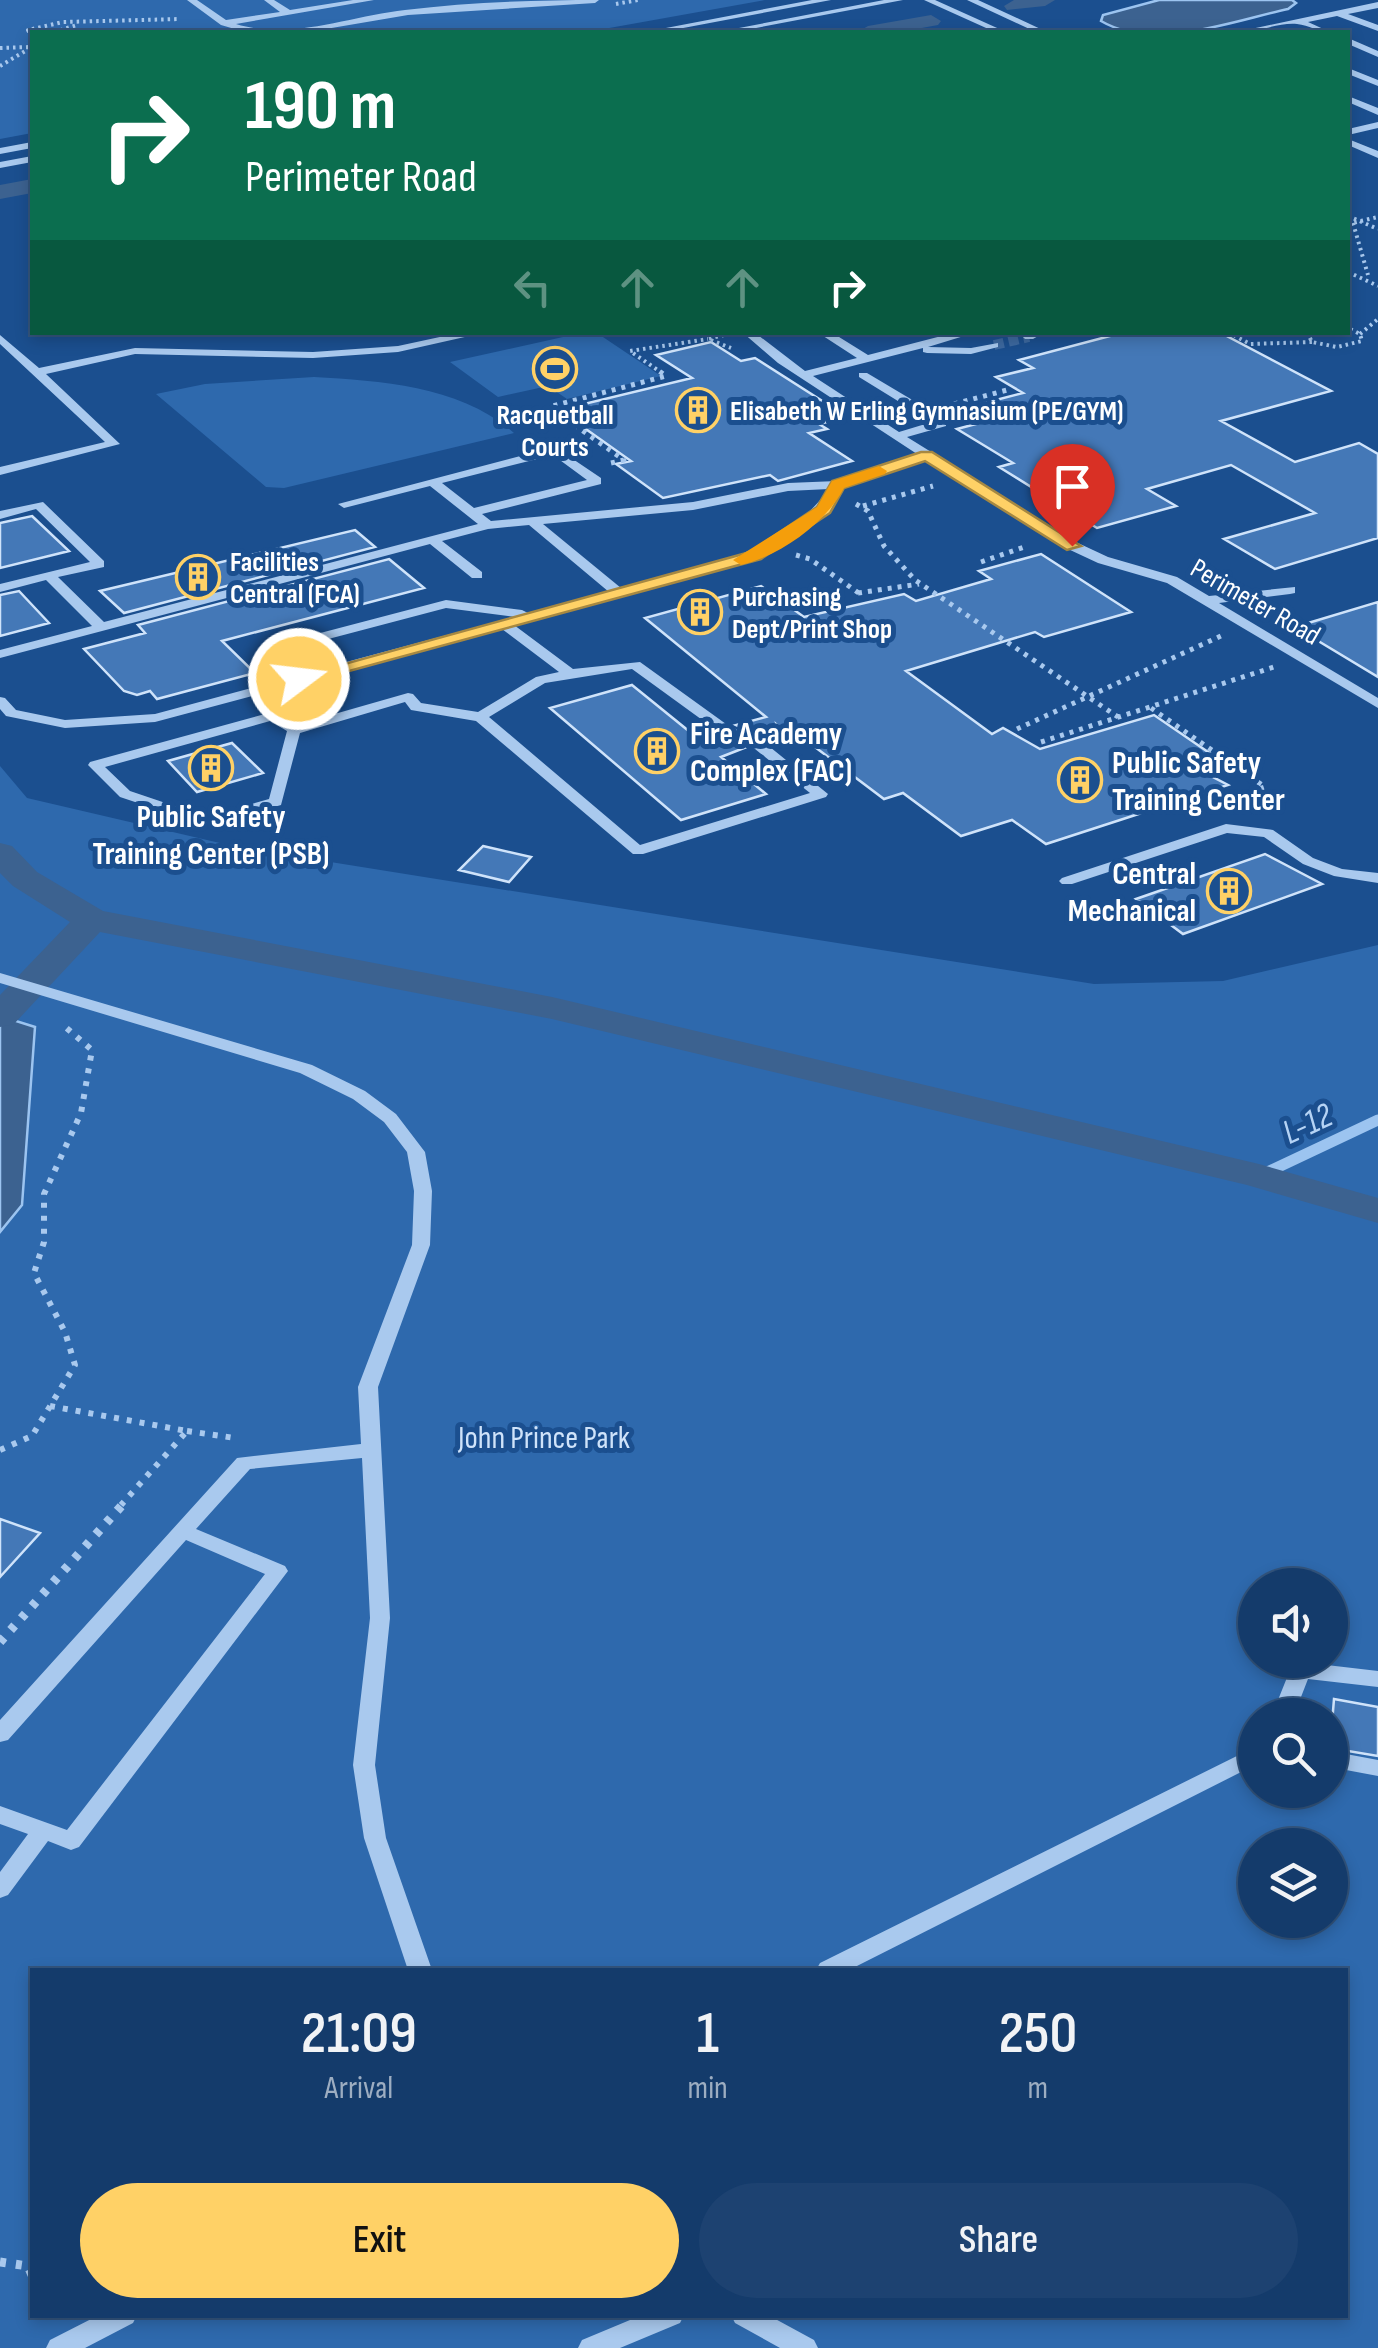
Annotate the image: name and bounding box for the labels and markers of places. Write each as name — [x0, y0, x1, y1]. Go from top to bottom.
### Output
sports icon: Racquetball Courts — [532, 346, 578, 392]
building icon: Elisabeth W Erling Gymnasium (PE/GYM) — [675, 387, 721, 433]
place label: Elisabeth W Erling Gymnasium (PE/GYM) — [730, 395, 1124, 428]
place label: Racquetball Courts — [496, 399, 614, 464]
pin — [1030, 444, 1115, 547]
place label: Facilities Central (FCA) — [230, 546, 360, 611]
building icon: Facilities Central (FCA) — [175, 554, 221, 600]
place label: Purchasing Dept/Print Shop — [732, 581, 892, 646]
building icon: Purchasing Dept/Print Shop — [677, 589, 723, 635]
place label: Fire Academy Complex (FAC) — [690, 715, 852, 791]
building icon: Fire Academy Complex (FAC) — [634, 728, 680, 774]
place label: Public Safety Training Center — [1112, 744, 1285, 820]
building icon: Public Safety Training Center (PSB) — [188, 745, 234, 791]
building icon: Public Safety Training Center — [1057, 757, 1103, 803]
place label: Public Safety Training Center (PSB) — [93, 798, 329, 874]
place label: Central Mechanical — [1068, 855, 1196, 931]
building icon: Central Mechanical — [1206, 868, 1252, 914]

